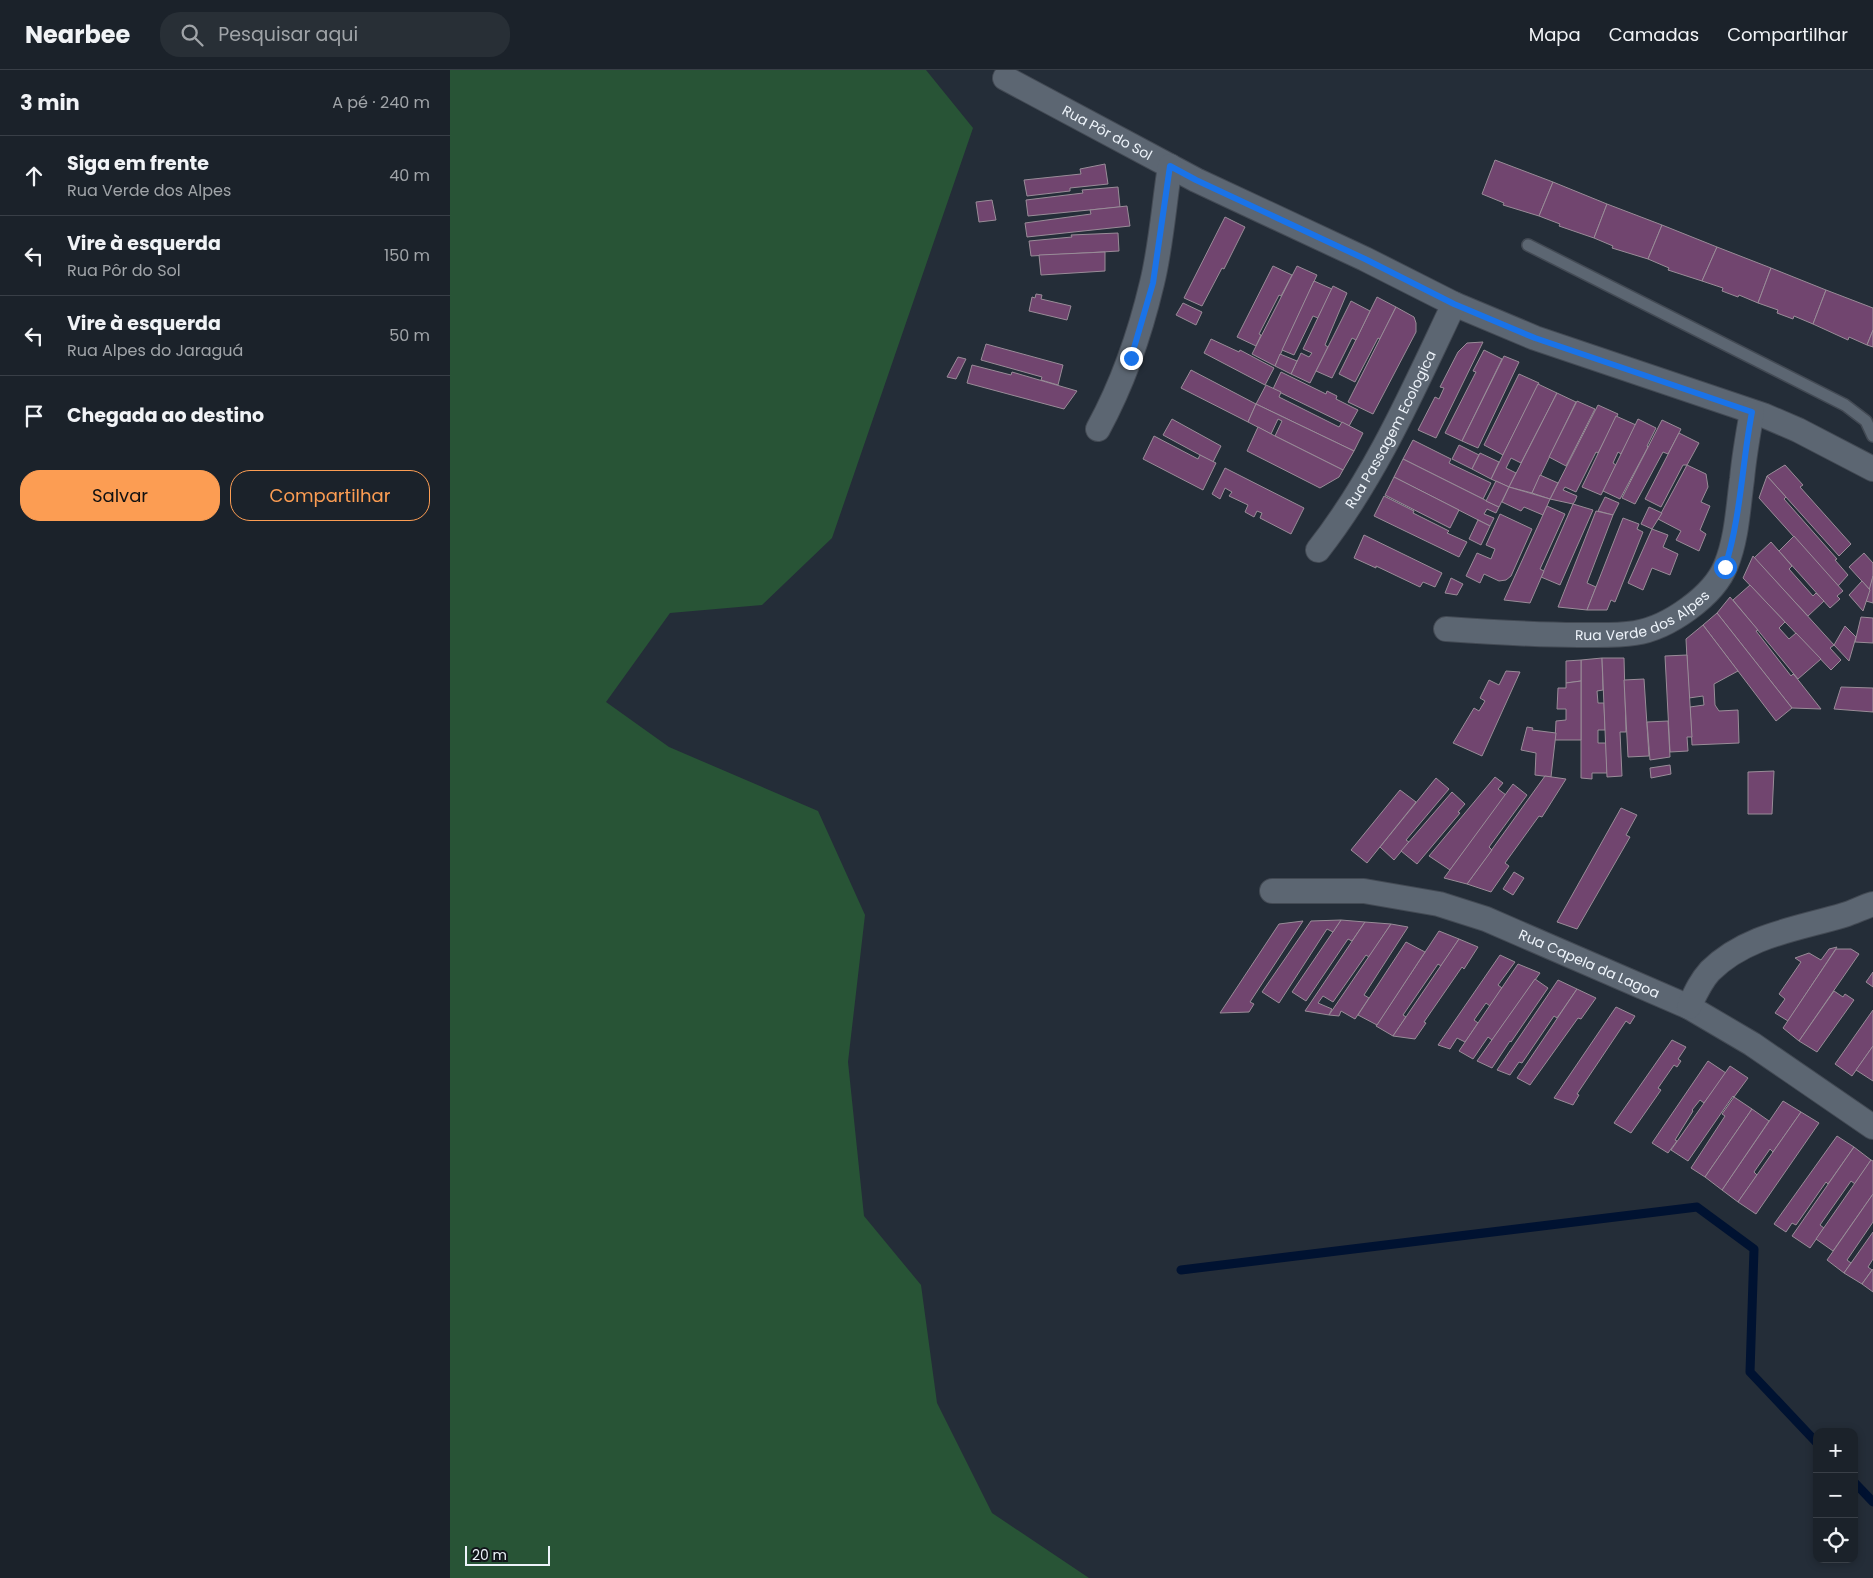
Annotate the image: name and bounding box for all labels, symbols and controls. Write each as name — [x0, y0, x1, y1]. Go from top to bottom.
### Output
search box — [160, 12, 510, 57]
text: Nearbee — [25, 18, 130, 51]
icon: search — [178, 21, 206, 49]
text: Pesquisar aqui — [218, 21, 358, 48]
text: Mapa — [1529, 22, 1581, 47]
text: Camadas — [1609, 22, 1699, 47]
text: Compartilhar — [1727, 22, 1848, 47]
text: 3 min — [20, 88, 80, 117]
text: A pé · 240 m — [332, 91, 430, 114]
street label: Rua Pôr do Sol — [1059, 100, 1156, 165]
text: Siga em frente — [67, 150, 209, 177]
icon: ahead — [20, 162, 48, 190]
text: 40 m — [389, 164, 430, 187]
text: Rua Verde dos Alpes — [67, 179, 231, 202]
text: Vire à esquerda — [67, 230, 221, 257]
icon: left — [20, 242, 48, 270]
text: 150 m — [384, 244, 430, 267]
text: Rua Pôr do Sol — [67, 259, 181, 282]
text: Vire à esquerda — [67, 310, 221, 337]
icon: left — [20, 322, 48, 350]
text: 50 m — [389, 324, 430, 347]
text: Rua Alpes do Jaraguá — [67, 339, 243, 362]
route end — [1120, 347, 1143, 370]
street label: Rua Passagem Ecologica — [1340, 347, 1441, 513]
icon: arrive — [20, 402, 48, 430]
text: Chegada ao destino — [67, 402, 264, 429]
button: Salvar — [20, 470, 220, 521]
button: Compartilhar — [230, 470, 430, 521]
route start — [1714, 556, 1737, 579]
street label: Rua Verde dos Alpes — [1575, 586, 1714, 645]
street label: Rua Capela da Lagoa — [1516, 924, 1663, 1003]
map controls — [1813, 1428, 1858, 1563]
button: + — [1813, 1428, 1858, 1473]
button: − — [1813, 1473, 1858, 1518]
button: locate — [1813, 1518, 1858, 1563]
scale bar — [465, 1543, 550, 1566]
text: 20 m — [472, 1545, 507, 1565]

